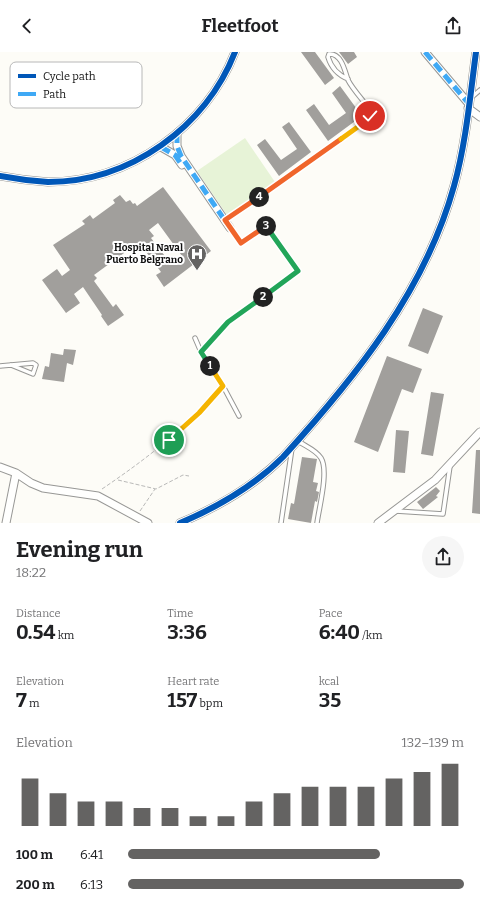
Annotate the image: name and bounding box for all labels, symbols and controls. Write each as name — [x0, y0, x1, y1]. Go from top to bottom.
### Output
icon: back — [16, 15, 38, 37]
text: Fleetfoot — [201, 15, 279, 37]
icon: share — [442, 15, 464, 37]
legend — [10, 62, 142, 108]
text: Cycle path — [43, 70, 96, 83]
text: Path — [43, 88, 66, 101]
pin — [353, 99, 387, 133]
icon: check — [359, 105, 381, 127]
pin: 4 — [249, 187, 269, 207]
text: 4 — [256, 190, 262, 203]
pin: 3 — [256, 216, 276, 236]
text: 3 — [263, 219, 269, 232]
place label: Hospital Naval Puerto Belgrano — [106, 242, 183, 266]
hospital icon: Hospital Naval Puerto Belgrano — [186, 243, 208, 271]
pin: 2 — [253, 287, 273, 307]
text: 2 — [260, 290, 266, 303]
pin: 1 — [200, 356, 220, 376]
text: 1 — [208, 359, 212, 372]
pin — [152, 423, 186, 457]
icon: arrive — [158, 429, 180, 451]
text: Evening run — [16, 536, 143, 563]
button: share — [422, 536, 464, 578]
text: 18:22 — [16, 565, 46, 580]
text: Distance — [16, 607, 61, 620]
text: Time — [167, 607, 193, 620]
text: Pace — [319, 607, 342, 620]
text: 0.54 — [16, 620, 56, 644]
text: 3:36 — [167, 620, 207, 644]
text: 6:40 — [319, 620, 360, 644]
text: km — [56, 629, 74, 642]
text: /km — [360, 629, 382, 642]
text: Elevation — [16, 675, 64, 688]
text: Heart rate — [167, 675, 219, 688]
text: kcal — [319, 675, 339, 688]
text: 7 — [16, 688, 27, 712]
text: 157 — [167, 688, 197, 712]
text: 35 — [319, 688, 341, 712]
text: m — [27, 697, 39, 710]
text: bpm — [197, 697, 223, 710]
text: Elevation — [16, 735, 73, 750]
text: 132–139 m — [401, 735, 464, 750]
text: 100 m — [16, 847, 53, 862]
text: 6:41 — [80, 847, 103, 862]
text: 200 m — [16, 877, 55, 892]
text: 6:13 — [80, 877, 103, 892]

